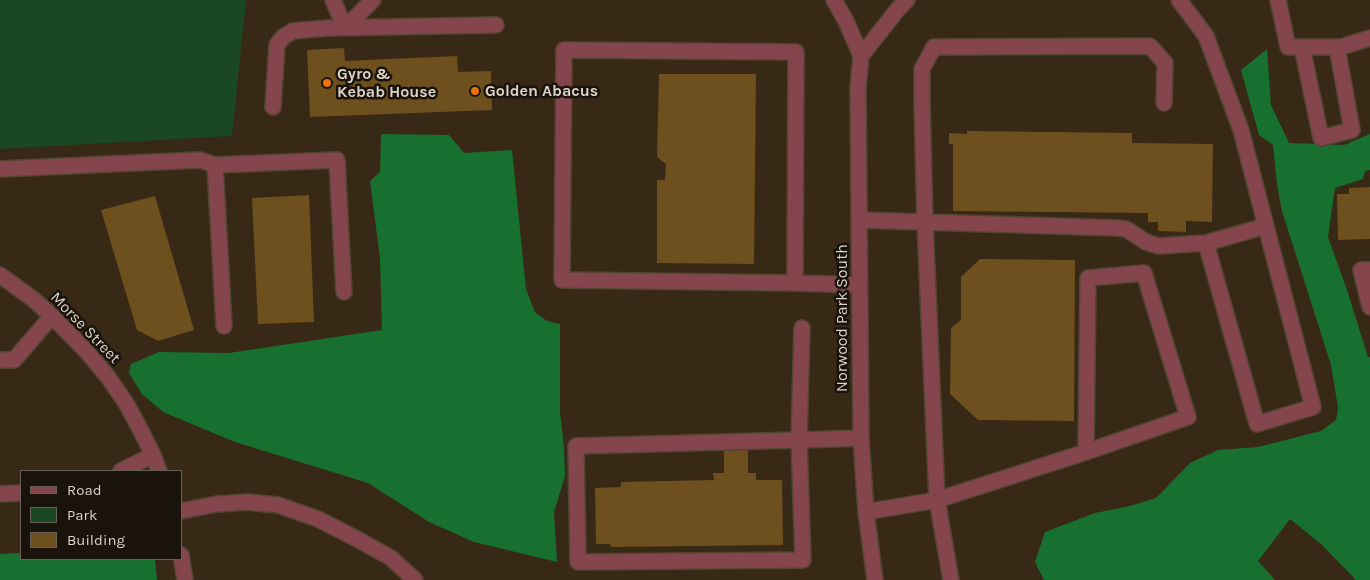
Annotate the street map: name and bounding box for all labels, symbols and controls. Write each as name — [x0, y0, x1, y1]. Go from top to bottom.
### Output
place label: Gyro & Kebab House — [337, 64, 436, 102]
marker: Gyro & Kebab House — [321, 77, 333, 89]
place label: Golden Abacus — [485, 81, 598, 101]
marker: Golden Abacus — [469, 85, 481, 97]
street label: Norwood Park South — [832, 244, 852, 392]
street label: Morse Street — [46, 288, 124, 368]
legend — [20, 470, 182, 560]
text: Road — [67, 481, 102, 499]
text: Park — [67, 506, 97, 524]
text: Building — [67, 531, 125, 549]

